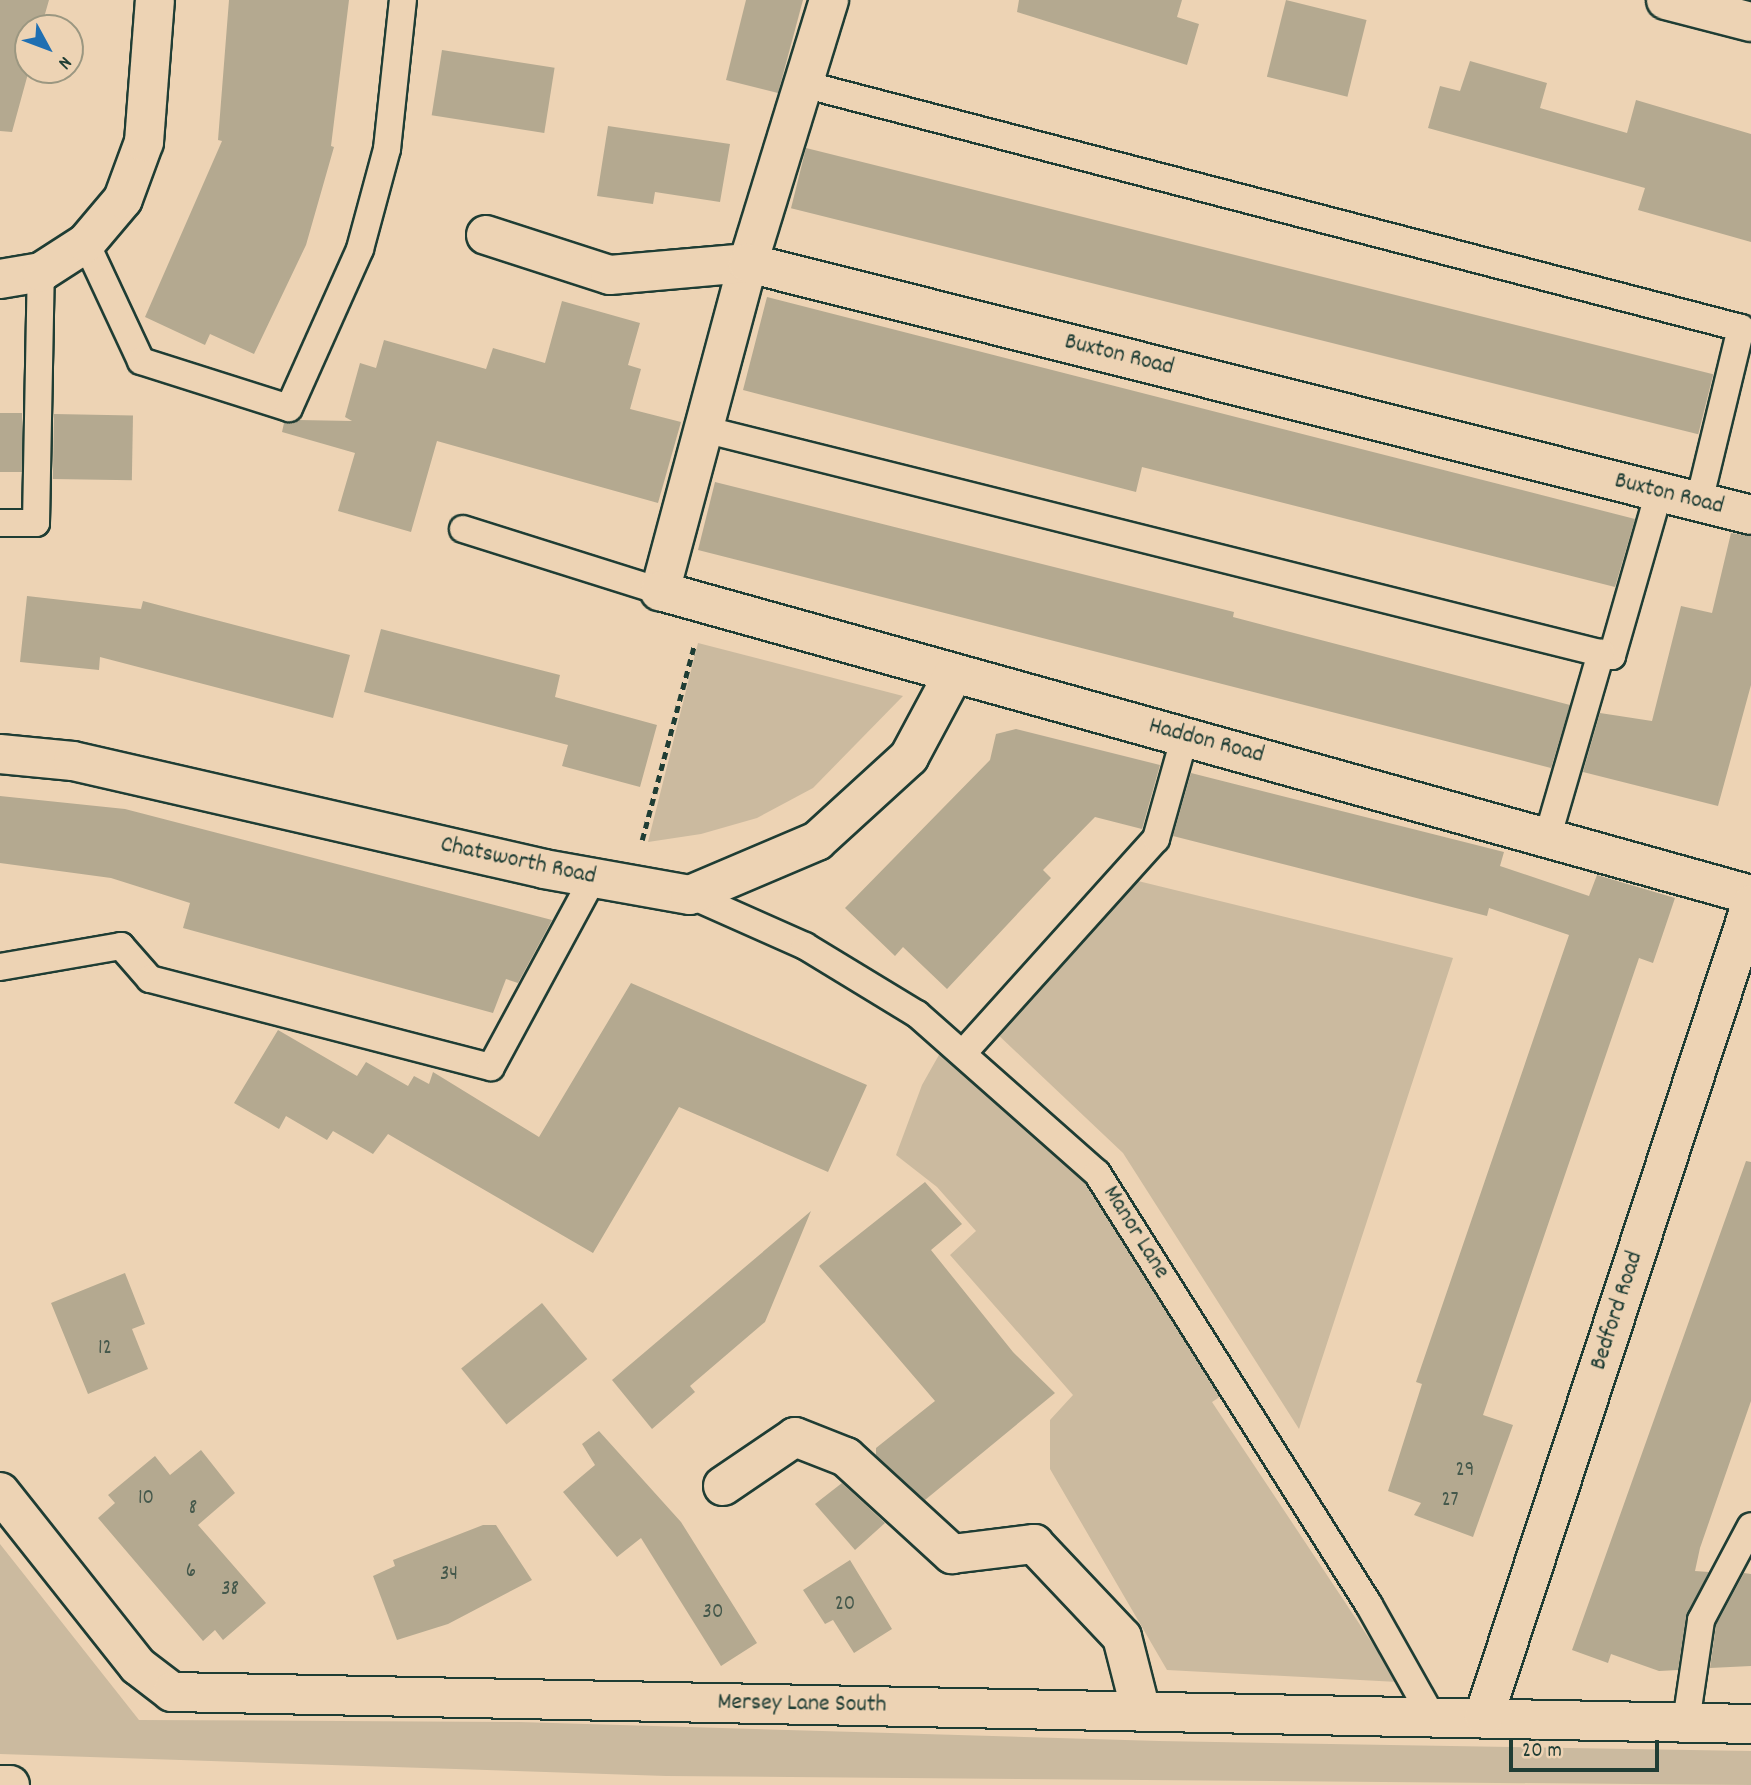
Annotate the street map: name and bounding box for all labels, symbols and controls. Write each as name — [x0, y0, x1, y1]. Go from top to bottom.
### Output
north arrow — [14, 14, 84, 84]
text: N — [50, 49, 77, 74]
street label: Buxton Road — [1061, 329, 1177, 383]
street label: Buxton Road — [1611, 468, 1727, 522]
street label: Haddon Road — [1145, 713, 1267, 771]
street label: Chatsworth Road — [438, 831, 598, 893]
street label: Manor Lane — [1095, 1181, 1175, 1285]
street label: Bedford Road — [1585, 1248, 1651, 1374]
house number: 12 — [98, 1336, 112, 1362]
house number: 29 — [1456, 1458, 1474, 1484]
house number: 10 — [138, 1486, 154, 1512]
house number: 27 — [1441, 1488, 1459, 1514]
house number: 8 — [189, 1496, 197, 1522]
house number: 6 — [186, 1559, 196, 1585]
house number: 34 — [440, 1562, 458, 1588]
house number: 38 — [221, 1577, 239, 1603]
house number: 20 — [835, 1592, 855, 1618]
house number: 30 — [703, 1600, 723, 1626]
street label: Mersey Lane South — [717, 1689, 887, 1721]
scale bar — [1513, 1726, 1664, 1770]
text: 20 m — [1522, 1737, 1562, 1767]

